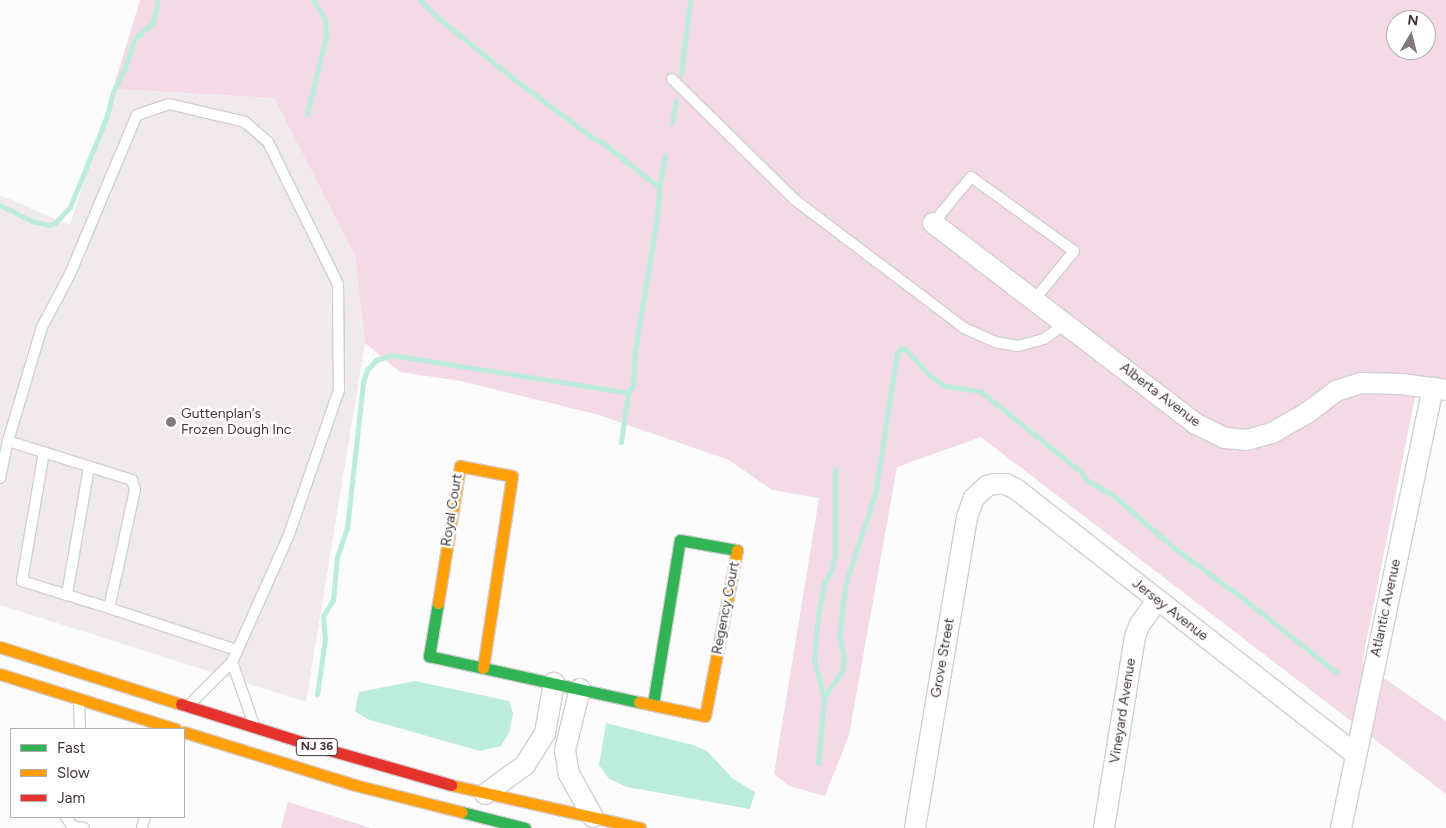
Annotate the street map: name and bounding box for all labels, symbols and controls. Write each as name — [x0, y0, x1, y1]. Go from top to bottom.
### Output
north arrow — [1386, 10, 1436, 60]
text: N — [1406, 11, 1420, 30]
street label: Alberta Avenue — [1116, 359, 1204, 431]
place label: Guttenplan's Frozen Dough Inc — [181, 406, 291, 438]
marker: Guttenplan's Frozen Dough Inc — [165, 416, 177, 428]
street label: Royal Court — [438, 472, 466, 548]
street label: Atlantic Avenue — [1367, 557, 1405, 659]
street label: Regency Court — [709, 560, 743, 656]
street label: Jersey Avenue — [1129, 575, 1211, 645]
street label: Grove Street — [928, 617, 958, 699]
street label: Vineyard Avenue — [1106, 657, 1140, 765]
legend — [10, 728, 185, 818]
road number: NJ 36 — [296, 738, 338, 756]
text: Fast — [57, 739, 85, 757]
text: Slow — [57, 764, 90, 782]
text: Jam — [57, 789, 85, 807]

